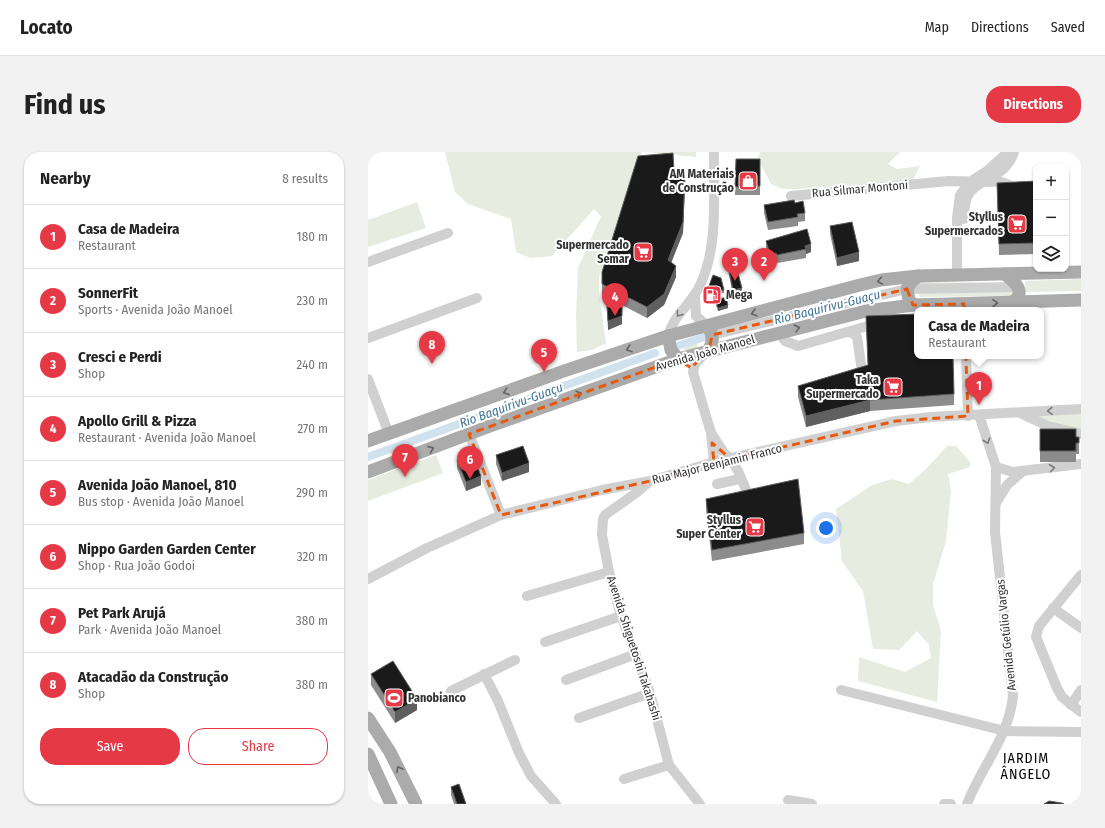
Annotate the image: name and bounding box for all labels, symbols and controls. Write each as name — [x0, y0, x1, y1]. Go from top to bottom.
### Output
text: Locato — [20, 16, 73, 39]
text: Map — [925, 19, 949, 36]
text: Directions — [971, 19, 1029, 36]
text: Saved — [1051, 19, 1085, 36]
button: Directions — [986, 86, 1081, 123]
text: Find us — [24, 88, 106, 121]
map controls — [1033, 164, 1069, 272]
button: + — [1033, 164, 1069, 200]
place label: AM Materiais de Construção — [663, 167, 735, 196]
text: Nearby — [40, 168, 91, 189]
shop icon: AM Materiais de Construção — [737, 170, 759, 192]
text: 8 results — [282, 171, 328, 186]
street label: Rua Silmar Montoni — [811, 178, 909, 200]
button: − — [1033, 200, 1069, 236]
place label: Styllus Supermercados — [925, 210, 1004, 238]
supermarket icon: Styllus Supermercados — [1006, 213, 1028, 235]
text: Casa de Madeira — [78, 220, 180, 238]
text: 1 — [50, 229, 56, 244]
text: 180 m — [297, 229, 328, 244]
button: layers — [1033, 236, 1069, 272]
text: Restaurant — [78, 238, 136, 253]
place label: Supermercado Semar — [556, 238, 630, 266]
supermarket icon: Supermercado Semar — [632, 241, 654, 263]
pin: 3 — [722, 248, 748, 281]
pin: 2 — [751, 248, 777, 281]
one-way arrow — [877, 276, 883, 285]
pin: 4 — [602, 283, 628, 316]
text: SonnerFit — [78, 284, 138, 302]
fuel station icon: Mega — [701, 284, 723, 306]
water label: Rio Baquirivu-Guaçu — [772, 286, 882, 327]
place label: Mega — [726, 288, 752, 302]
text: 2 — [50, 293, 56, 308]
text: 230 m — [297, 293, 328, 308]
one-way arrow — [992, 299, 998, 307]
text: Sports · Avenida João Manoel — [78, 302, 233, 317]
popup — [914, 307, 1044, 359]
one-way arrow — [751, 308, 758, 317]
one-way arrow — [677, 310, 684, 317]
text: Casa de Madeira — [928, 317, 1030, 335]
one-way arrow — [794, 325, 800, 333]
pin: 8 — [419, 331, 445, 364]
street label: Avenida João Manoel — [654, 332, 756, 374]
text: Restaurant — [928, 335, 986, 350]
pin: 5 — [531, 339, 557, 372]
one-way arrow — [626, 344, 633, 353]
text: Cresci e Perdi — [78, 348, 162, 366]
text: 3 — [50, 357, 56, 372]
text: 240 m — [296, 357, 328, 372]
text: Shop — [78, 366, 105, 381]
pin: 1 — [966, 372, 992, 405]
place label: Taka Supermercado — [806, 373, 880, 401]
supermarket icon: Taka Supermercado — [882, 376, 904, 398]
water label: Rio Baquirivu-Guaçu — [457, 379, 565, 431]
one-way arrow — [503, 387, 510, 395]
one-way arrow — [575, 390, 582, 399]
one-way arrow — [1047, 407, 1053, 416]
text: Apollo Grill & Pizza — [78, 412, 196, 430]
text: 4 — [50, 421, 56, 436]
text: 270 m — [297, 421, 328, 436]
text: Restaurant · Avenida João Manoel — [78, 430, 256, 445]
one-way arrow — [983, 437, 991, 444]
street label: Rua Major Benjamin Franco — [651, 441, 783, 487]
pin: 7 — [392, 444, 418, 477]
one-way arrow — [427, 445, 434, 453]
pin: 6 — [457, 446, 483, 479]
one-way arrow — [1049, 464, 1055, 473]
text: Avenida João Manoel, 810 — [78, 476, 237, 494]
text: 5 — [50, 485, 56, 500]
text: 290 m — [296, 485, 328, 500]
text: Bus stop · Avenida João Manoel — [78, 494, 244, 509]
place label: Styllus Super Center — [676, 513, 742, 541]
supermarket icon: Styllus Super Center — [744, 516, 766, 538]
your location — [816, 518, 836, 538]
text: Nippo Garden Garden Center — [78, 540, 256, 558]
text: 6 — [50, 549, 56, 564]
text: 320 m — [297, 549, 328, 564]
text: Shop · Rua João Godoi — [78, 558, 195, 573]
street label: Avenida Shiguetoshi Takahashi — [604, 574, 664, 722]
street label: Avenida Getúlio Vargas — [993, 578, 1019, 692]
text: Pet Park Arujá — [78, 604, 166, 622]
text: 7 — [50, 613, 56, 628]
text: 380 m — [296, 613, 328, 628]
text: Park · Avenida João Manoel — [78, 622, 221, 637]
text: Atacadão da Construção — [78, 668, 229, 686]
text: 8 — [50, 677, 56, 692]
text: 380 m — [296, 677, 328, 692]
text: Shop — [78, 686, 105, 701]
sports icon: Panobianco — [383, 687, 405, 709]
place label: Panobianco — [408, 691, 466, 705]
button: Save — [40, 728, 180, 765]
button: Share — [188, 728, 328, 765]
district label: JARDIM ÂNGELO — [1001, 750, 1051, 783]
one-way arrow — [396, 766, 404, 773]

